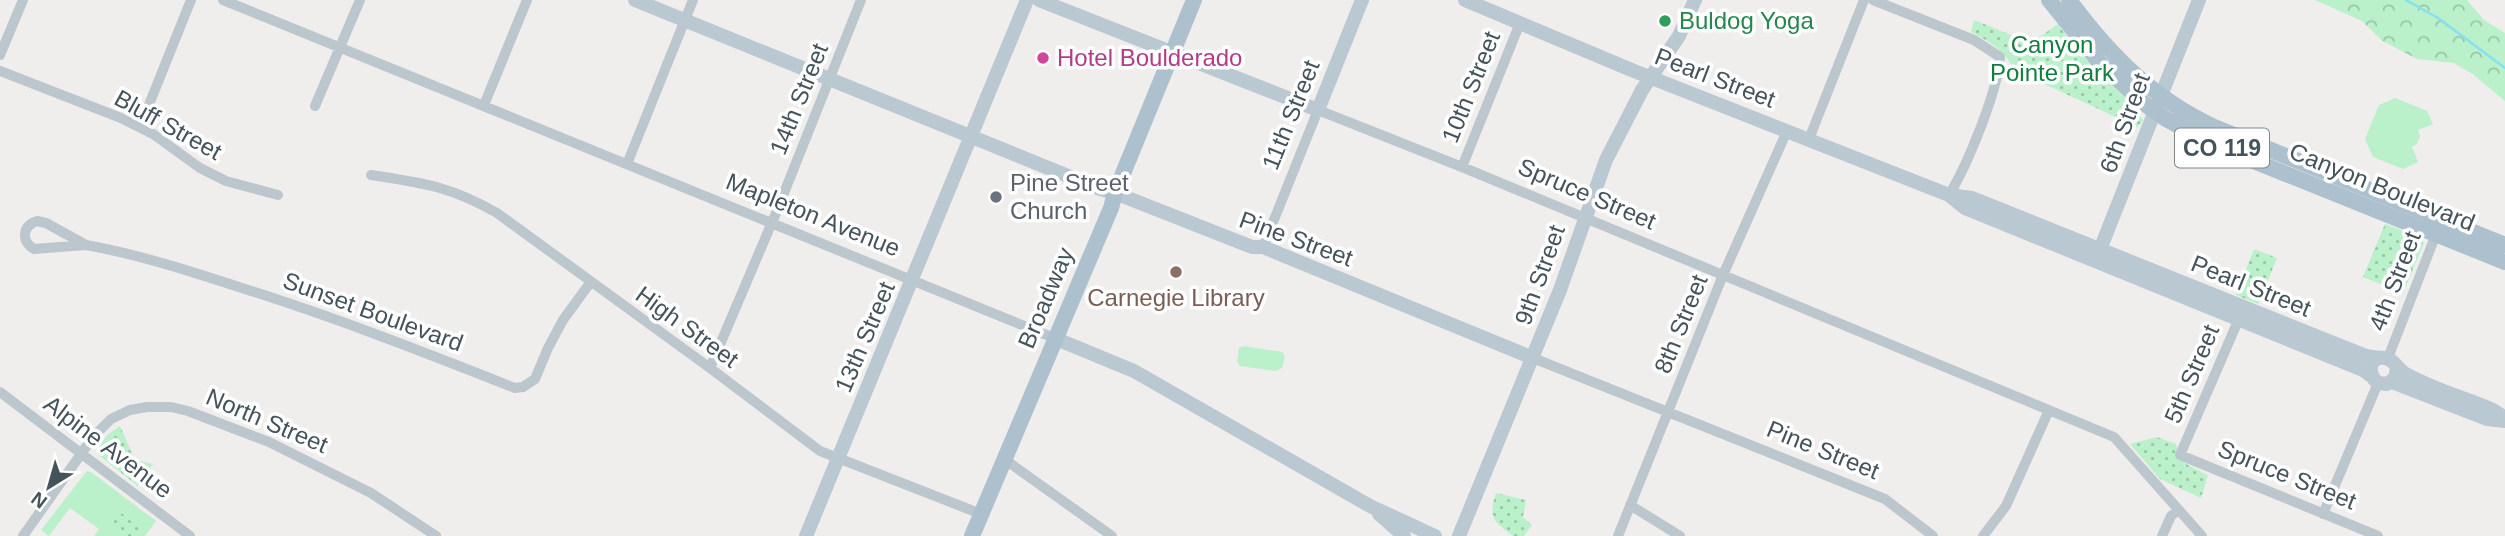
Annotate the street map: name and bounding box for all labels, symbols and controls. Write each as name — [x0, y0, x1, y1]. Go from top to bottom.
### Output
place label: Buldog Yoga — [1679, 7, 1814, 34]
marker: Buldog Yoga — [1657, 13, 1673, 29]
street label: 10th Street — [1436, 27, 1505, 146]
park label: Canyon Pointe Park — [1990, 31, 2115, 86]
street label: 14th Street — [764, 39, 833, 158]
street label: Pearl Street — [1651, 42, 1779, 113]
place label: Hotel Boulderado — [1057, 44, 1242, 71]
marker: Hotel Boulderado — [1035, 50, 1051, 66]
street label: 11th Street — [1256, 56, 1325, 173]
street label: 6th Street — [2094, 69, 2155, 176]
street label: Bluff Street — [110, 84, 227, 165]
road number: CO 119 — [2175, 128, 2269, 168]
street label: Canyon Boulevard — [2286, 137, 2479, 236]
street label: Spruce Street — [1514, 152, 1660, 235]
street label: Mapleton Avenue — [722, 167, 904, 262]
place label: Pine Street Church — [1010, 169, 1129, 224]
marker: Pine Street Church — [988, 189, 1004, 205]
street label: Pine Street — [1236, 206, 1357, 272]
street label: 9th Street — [1509, 221, 1570, 328]
street label: 4th Street — [2363, 227, 2426, 334]
street label: Broadway — [1012, 243, 1079, 352]
street label: Pearl Street — [2187, 249, 2315, 322]
marker: Carnegie Library — [1168, 264, 1184, 280]
street label: Sunset Boulevard — [280, 266, 467, 357]
street label: 8th Street — [1649, 270, 1713, 377]
street label: 13th Street — [829, 277, 900, 396]
street label: High Street — [631, 280, 744, 373]
place label: Carnegie Library — [1087, 284, 1265, 311]
street label: 5th Street — [2159, 320, 2224, 427]
street label: North Street — [202, 383, 332, 458]
street label: Alpine Avenue — [39, 390, 178, 503]
street label: Pine Street — [1763, 415, 1884, 484]
street label: Spruce Street — [2214, 435, 2361, 515]
north arrow — [14, 452, 84, 522]
text: N — [27, 488, 51, 513]

